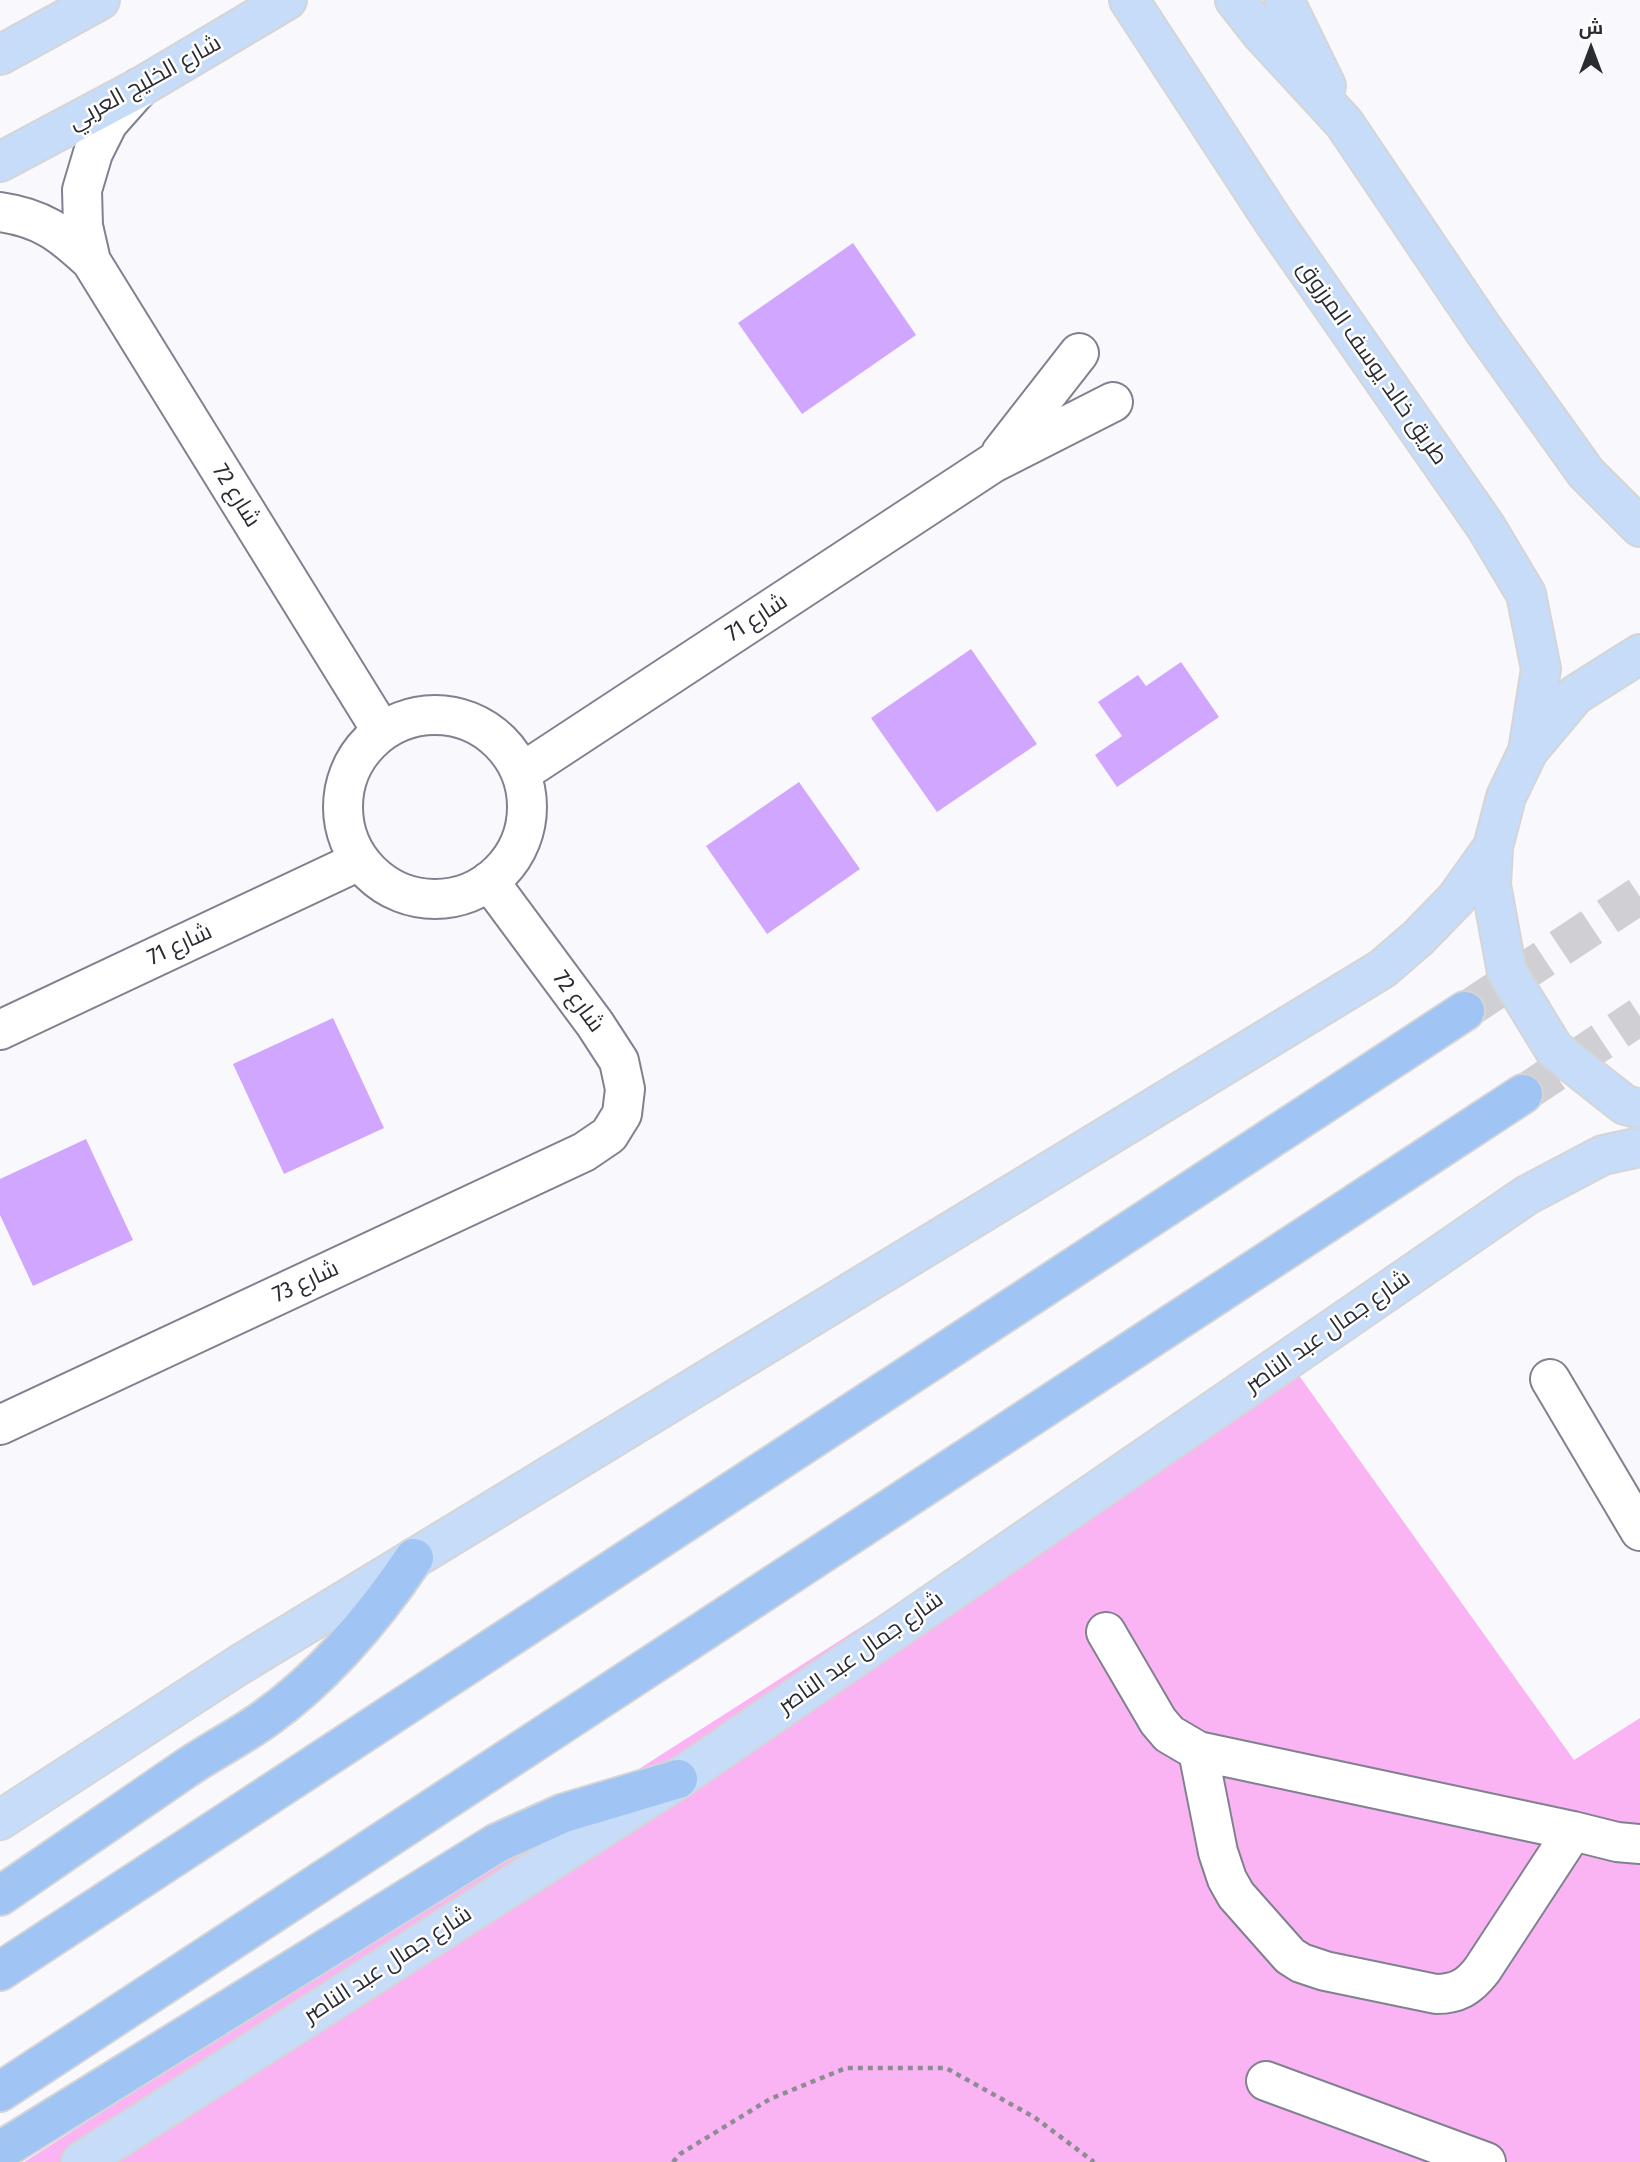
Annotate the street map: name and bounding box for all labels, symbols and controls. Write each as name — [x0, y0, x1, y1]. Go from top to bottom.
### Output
north arrow — [1556, 14, 1626, 84]
text: ش — [1579, 16, 1603, 39]
street label: شارع الخليج العربي — [64, 30, 226, 136]
street label: طريق خالد يوسف المرزوق — [1291, 256, 1453, 470]
street label: شارع 72 — [206, 459, 266, 533]
street label: شارع 71 — [721, 588, 793, 648]
street label: شارع 71 — [143, 918, 217, 972]
street label: شارع 72 — [547, 966, 609, 1038]
street label: شارع 73 — [269, 1255, 343, 1309]
street label: شارع جمال عبد الناصر — [1240, 1265, 1416, 1399]
street label: شارع جمال عبد الناصر — [773, 1586, 949, 1720]
street label: شارع جمال عبد الناصر — [299, 1900, 477, 2030]

